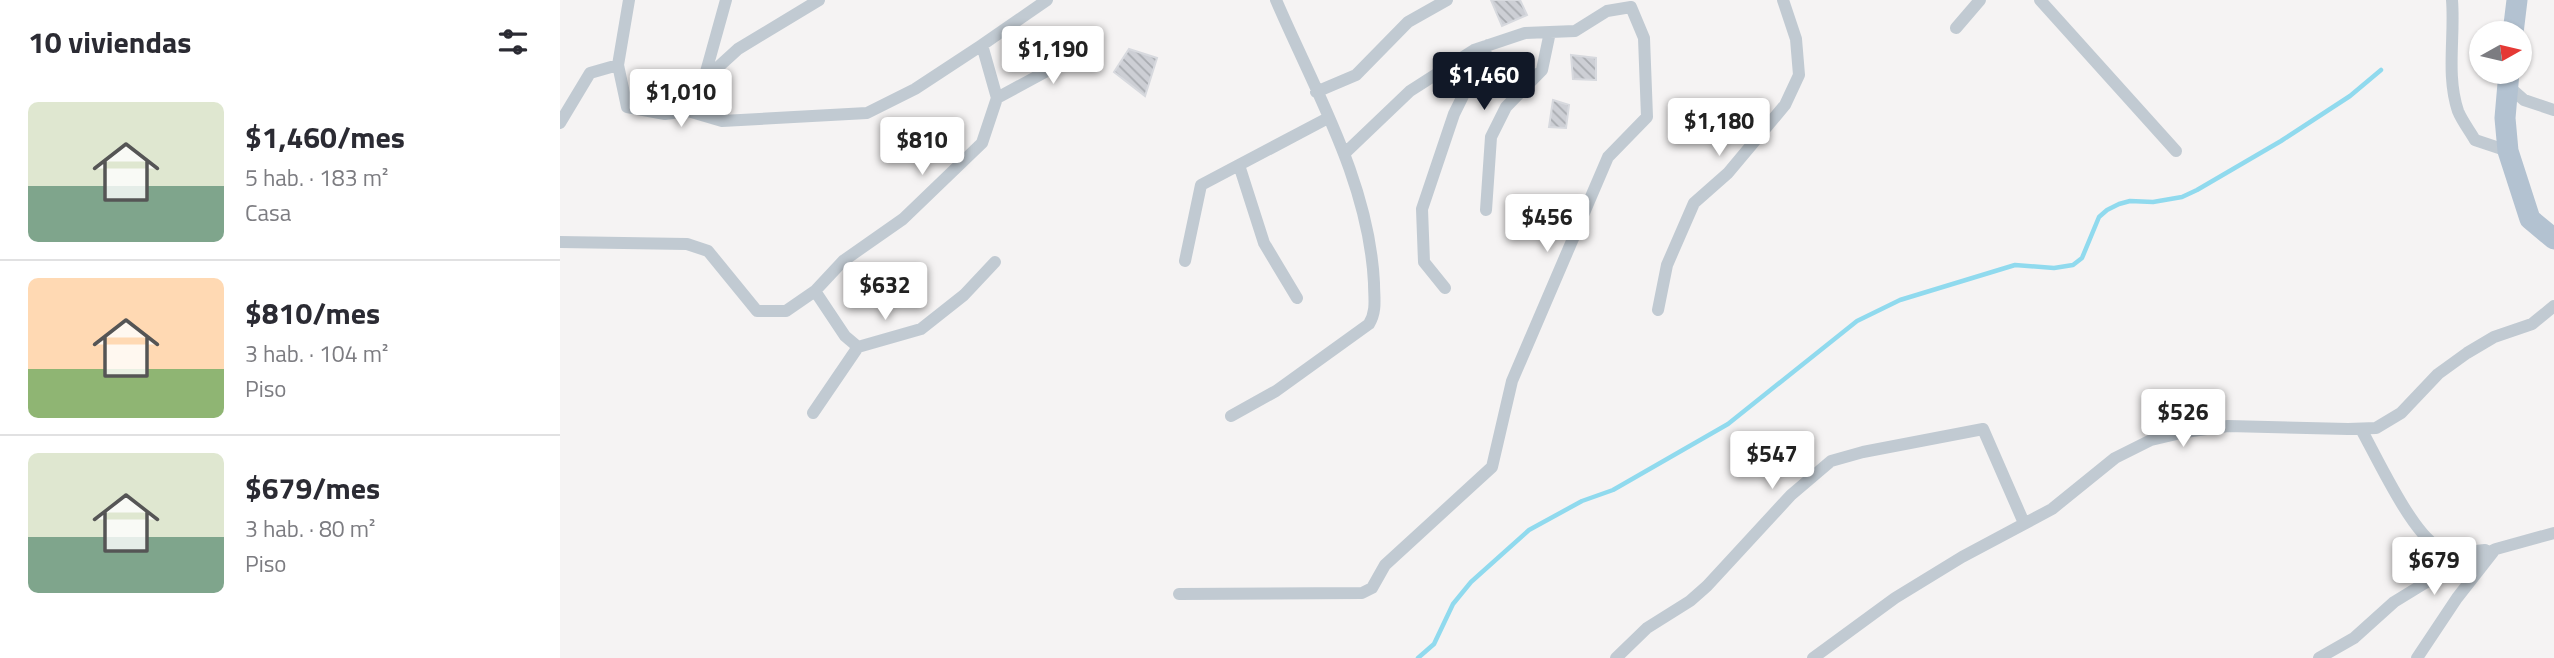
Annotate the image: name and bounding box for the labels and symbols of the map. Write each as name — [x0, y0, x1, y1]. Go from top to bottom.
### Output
north arrow — [2469, 21, 2532, 84]
pin: $1,190 — [996, 27, 1110, 86]
pin: $1,460 — [1427, 52, 1541, 112]
pin: $1,010 — [624, 69, 738, 129]
pin: $1,180 — [1662, 99, 1776, 158]
pin: $810 — [881, 118, 963, 177]
pin: $456 — [1506, 194, 1588, 254]
pin: $632 — [844, 262, 926, 322]
pin: $526 — [2142, 390, 2224, 449]
pin: $547 — [1731, 432, 1813, 491]
pin: $679 — [2393, 538, 2475, 597]

